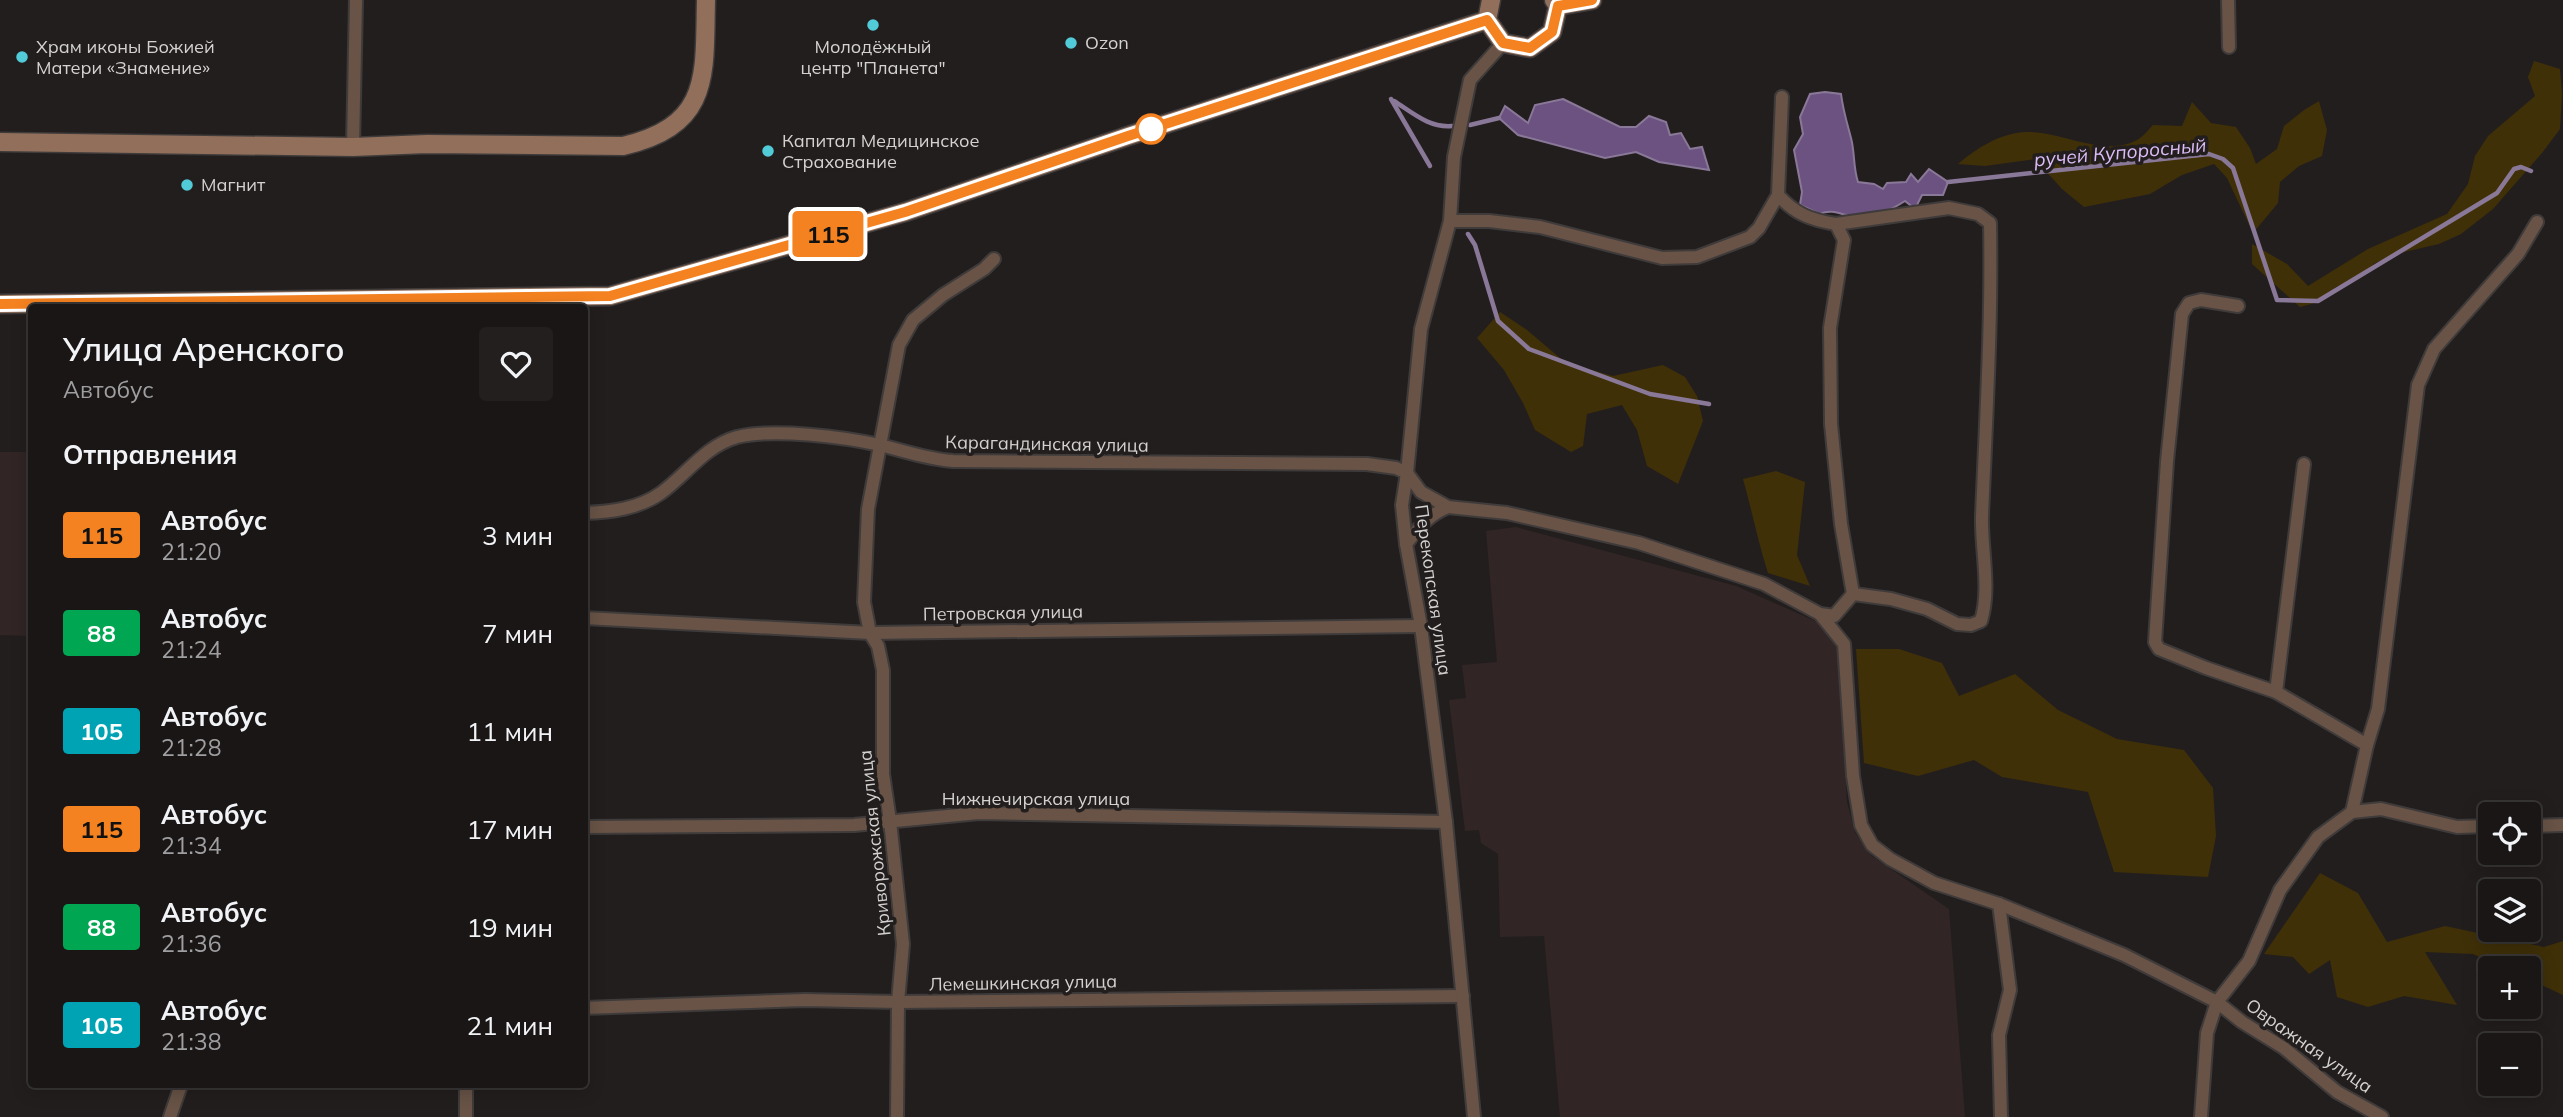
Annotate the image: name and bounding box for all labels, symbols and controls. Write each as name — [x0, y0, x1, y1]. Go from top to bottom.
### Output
marker: Молодёжный центр "Планета" — [865, 17, 881, 33]
place label: Ozon — [1085, 31, 1129, 54]
place label: Храм иконы Божией Матери «Знамение» — [36, 35, 215, 79]
place label: Молодёжный центр "Планета" — [801, 35, 945, 79]
marker: Ozon — [1063, 35, 1079, 51]
marker: Храм иконы Божией Матери «Знамение» — [14, 49, 30, 65]
unlabelled marker — [1136, 114, 1166, 144]
place label: Капитал Медицинское Страхование — [782, 129, 979, 173]
water label: ручей Купоросный — [2033, 133, 2207, 171]
marker: Капитал Медицинское Страхование — [760, 143, 776, 159]
place label: Магнит — [201, 173, 266, 196]
marker: Магнит — [179, 177, 195, 193]
line badge: 115 — [788, 211, 868, 257]
text: 115 — [806, 219, 850, 249]
button: heart — [479, 327, 553, 401]
text: Улица Аренского — [63, 328, 345, 369]
text: Автобус — [63, 375, 154, 404]
street label: Карагандинская улица — [945, 430, 1149, 457]
text: Отправления — [63, 438, 237, 471]
street label: Перекопская улица — [1410, 503, 1457, 677]
text: Автобус — [161, 504, 267, 537]
text: 3 мин — [482, 519, 553, 552]
text: 115 — [80, 520, 123, 550]
text: 21:20 — [161, 537, 221, 566]
street label: Петровская улица — [923, 600, 1083, 625]
text: Автобус — [161, 602, 267, 635]
text: 7 мин — [482, 617, 553, 650]
text: 88 — [87, 618, 116, 648]
text: 21:24 — [161, 635, 221, 664]
text: Автобус — [161, 700, 267, 733]
text: 11 мин — [466, 715, 553, 748]
text: 105 — [80, 716, 123, 746]
text: 21:28 — [161, 733, 221, 762]
street label: Криворожская улица — [853, 749, 896, 937]
street label: Нижнечирская улица — [942, 787, 1130, 810]
text: Автобус — [161, 798, 267, 831]
map controls — [2478, 802, 2541, 1096]
button: locate — [2478, 802, 2541, 865]
text: 17 мин — [466, 813, 553, 846]
text: 115 — [80, 814, 123, 844]
text: 21:34 — [161, 831, 221, 860]
button: layers — [2478, 879, 2541, 942]
text: Автобус — [161, 896, 267, 929]
text: 19 мин — [466, 911, 553, 944]
text: 88 — [87, 912, 116, 942]
text: 21:36 — [161, 929, 221, 958]
button: + — [2478, 956, 2541, 1019]
street label: Лемешкинская улица — [929, 969, 1117, 996]
street label: Овражная улица — [2242, 993, 2377, 1098]
text: Автобус — [161, 994, 267, 1027]
text: 21 мин — [466, 1009, 553, 1042]
text: 105 — [80, 1010, 123, 1040]
text: 21:38 — [161, 1027, 221, 1056]
button: − — [2478, 1033, 2541, 1096]

